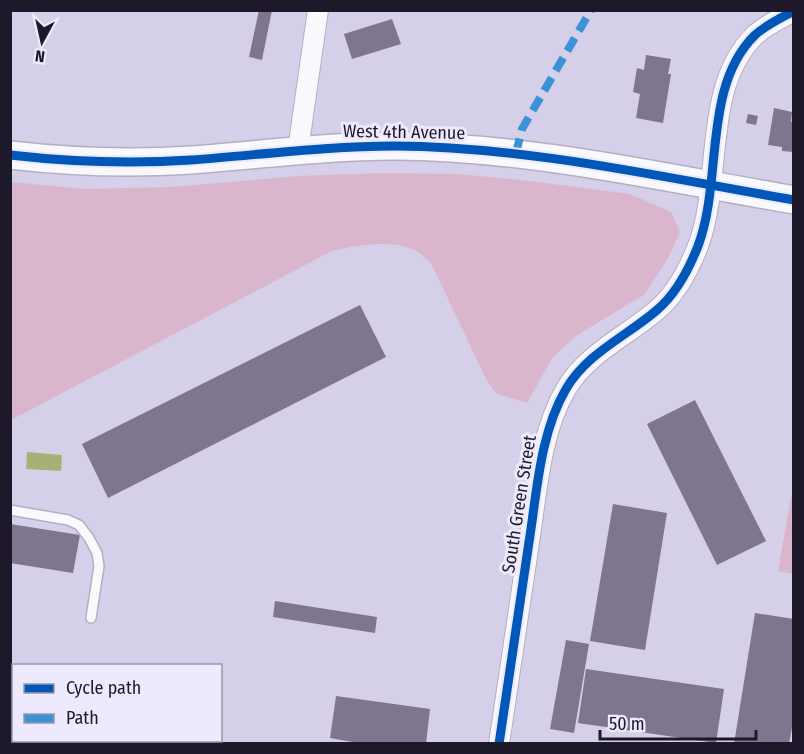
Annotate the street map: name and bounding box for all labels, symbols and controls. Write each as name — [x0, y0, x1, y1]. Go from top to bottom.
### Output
north arrow — [12, 12, 72, 72]
text: N — [34, 46, 46, 66]
street label: West 4th Avenue — [343, 120, 465, 144]
street label: South Green Street — [497, 433, 541, 574]
legend — [12, 664, 222, 742]
text: Cycle path — [66, 677, 141, 699]
scale bar — [600, 703, 756, 741]
text: Path — [66, 707, 99, 729]
text: 50 m — [609, 713, 645, 735]

